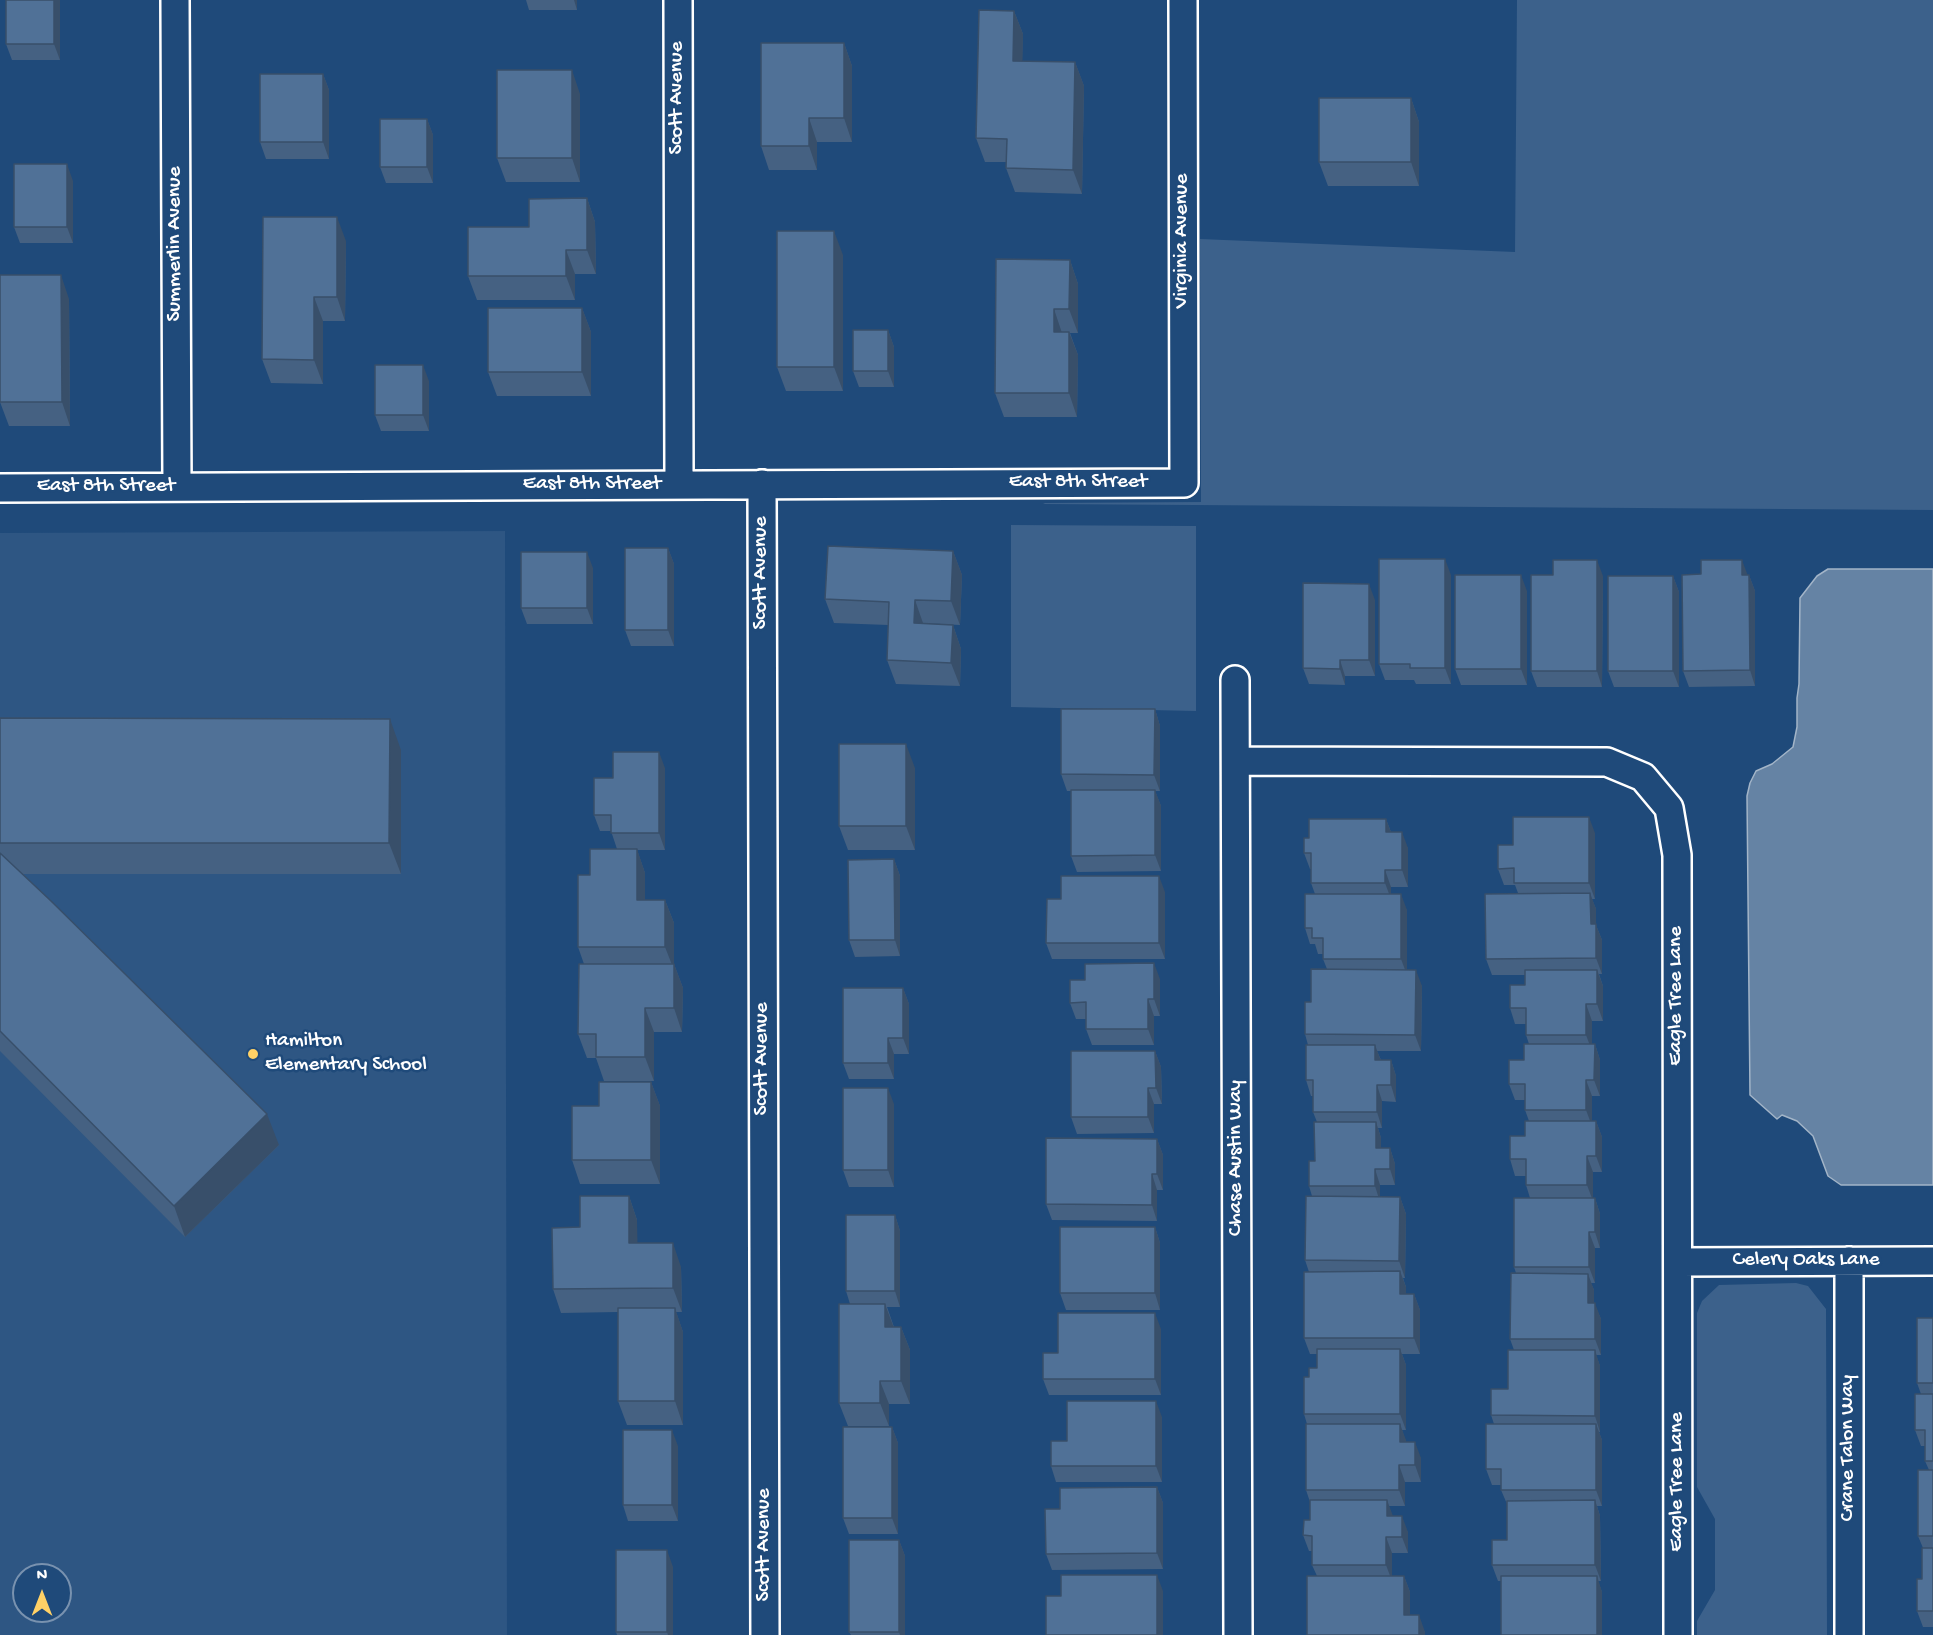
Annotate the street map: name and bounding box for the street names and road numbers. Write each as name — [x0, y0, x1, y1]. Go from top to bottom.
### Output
street label: Scott Avenue — [665, 41, 691, 155]
street label: Summerlin Avenue — [163, 167, 189, 321]
street label: Virginia Avenue — [1170, 174, 1196, 308]
street label: East 8th Street — [1009, 470, 1147, 496]
street label: East 8th Street — [523, 472, 661, 498]
street label: East 8th Street — [37, 474, 175, 500]
street label: Scott Avenue — [749, 516, 775, 630]
street label: Eagle Tree Lane — [1664, 926, 1690, 1066]
street label: Scott Avenue — [750, 1002, 776, 1116]
street label: Chase Austin Way — [1224, 1080, 1250, 1236]
street label: Celery Oaks Lane — [1733, 1248, 1879, 1274]
street label: Crane Talon Way — [1836, 1375, 1862, 1521]
street label: Eagle Tree Lane — [1665, 1412, 1691, 1552]
street label: Scott Avenue — [752, 1488, 778, 1602]

